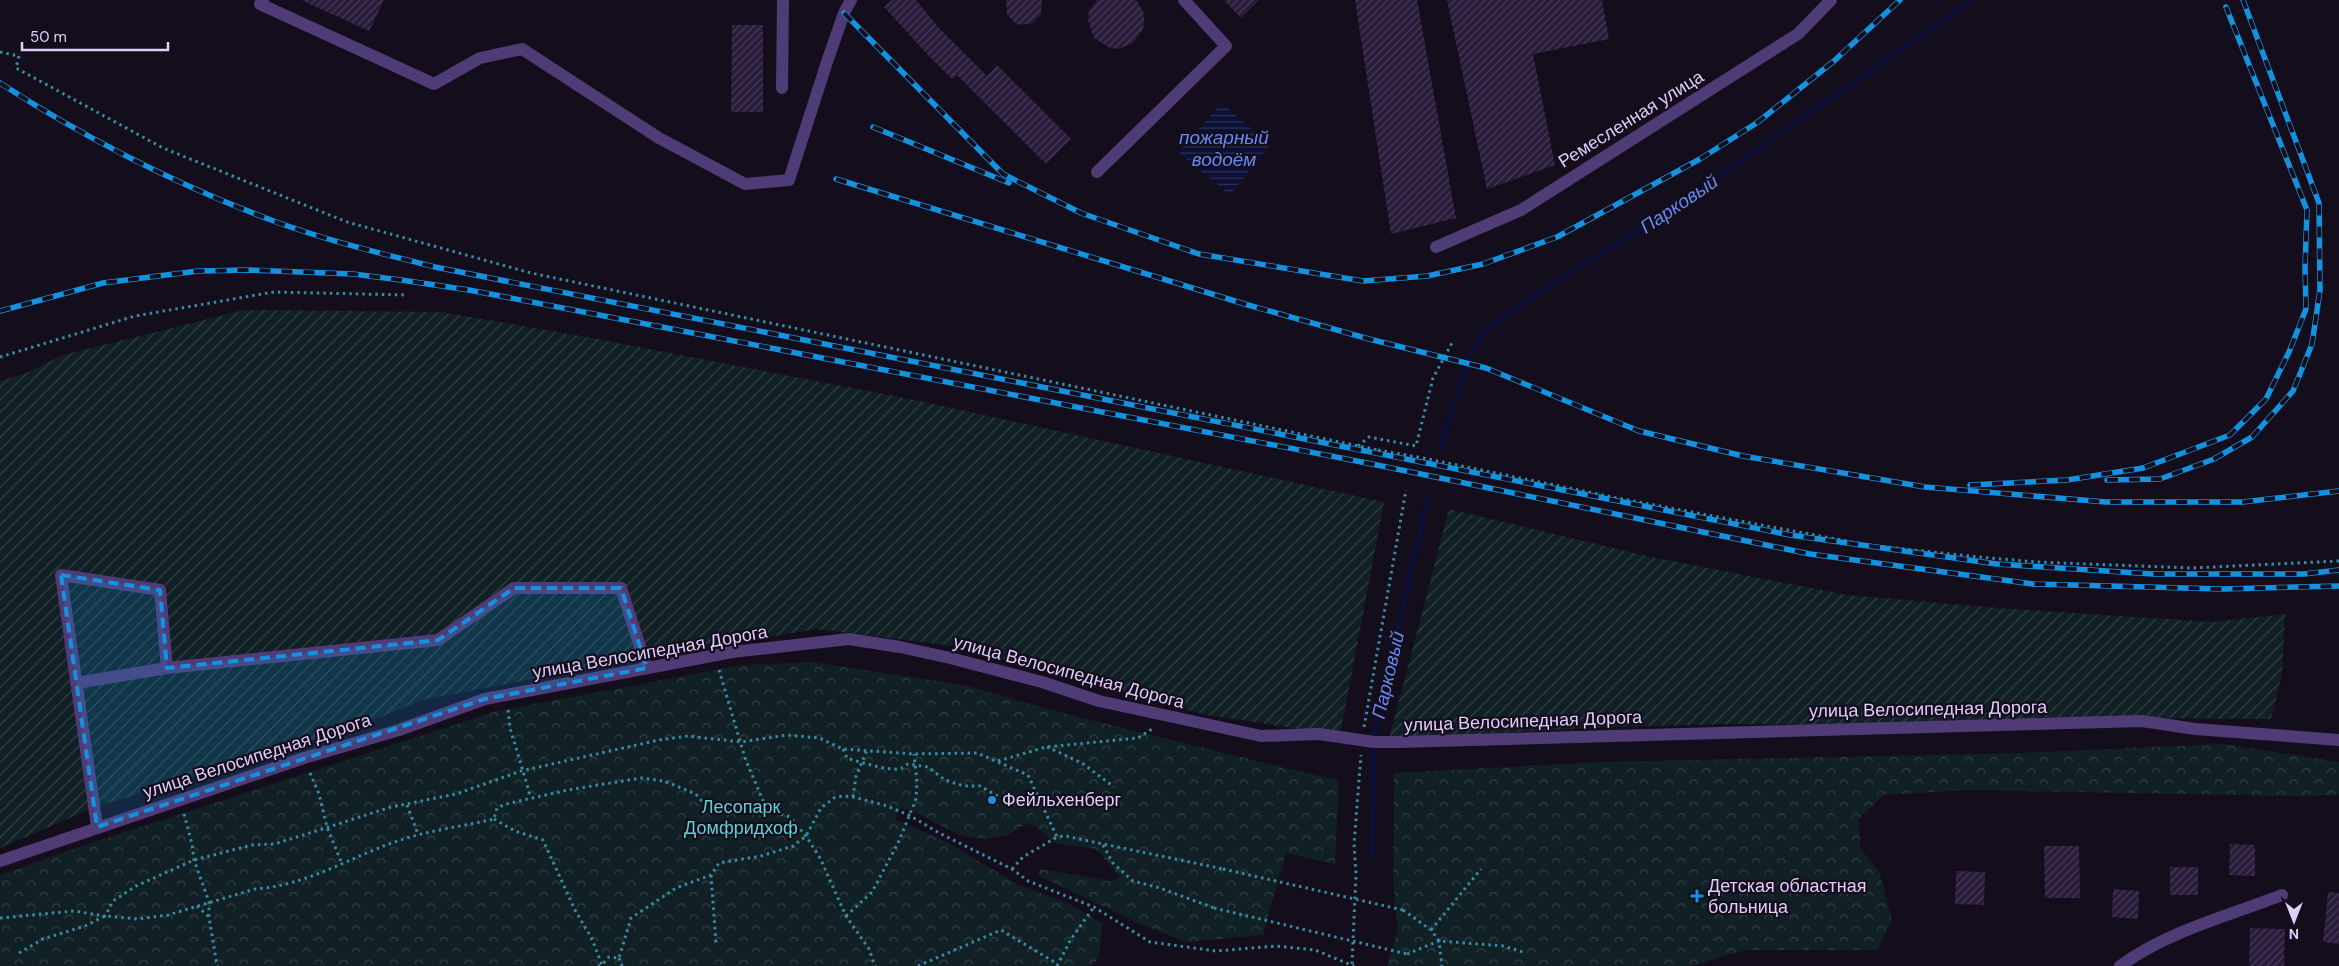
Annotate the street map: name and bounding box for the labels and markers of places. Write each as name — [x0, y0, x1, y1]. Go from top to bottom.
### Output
place label: Фейльхенберг — [1002, 788, 1122, 812]
marker: Фейльхенберг — [986, 794, 998, 806]
place label: Детская областная больница — [1708, 874, 1866, 919]
marker: Детская областная больница — [1690, 889, 1704, 903]

